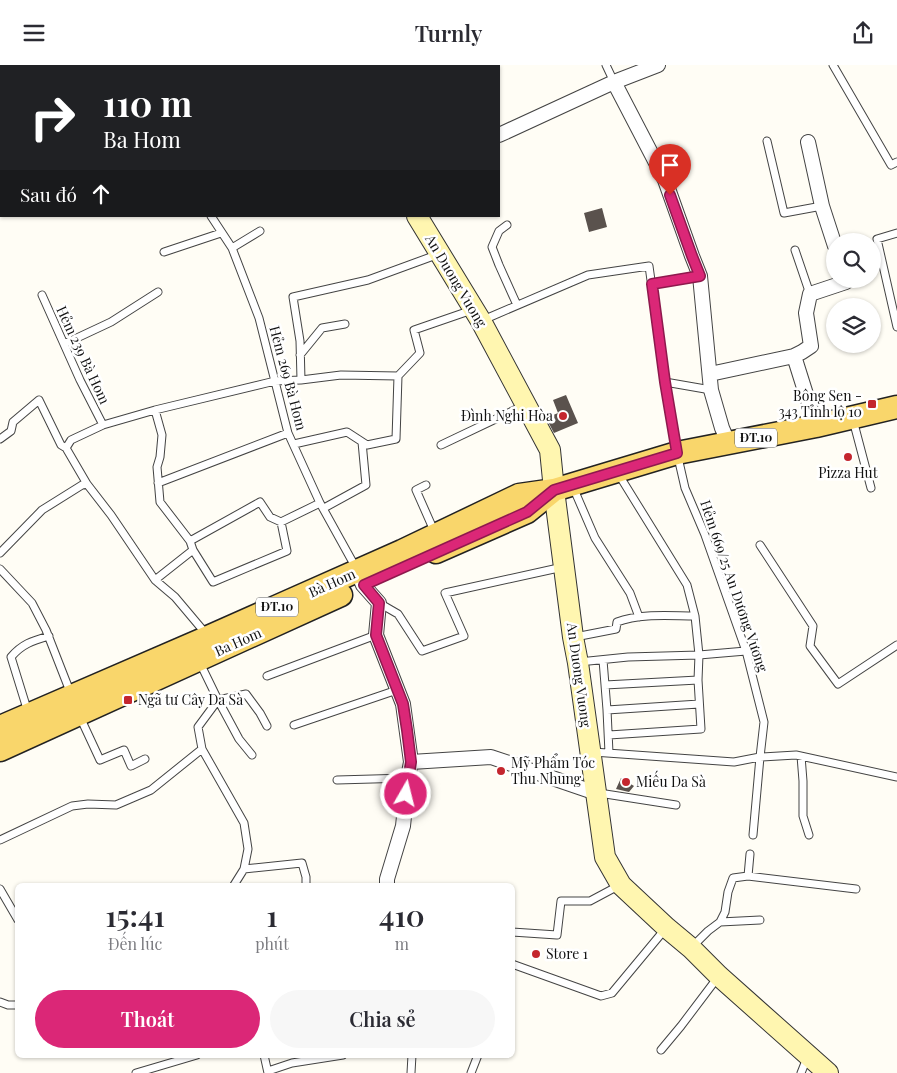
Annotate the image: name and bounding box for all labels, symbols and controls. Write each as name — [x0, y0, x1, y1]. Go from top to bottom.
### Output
text: Turnly — [415, 18, 482, 48]
icon: menu — [20, 19, 48, 47]
icon: share — [849, 19, 877, 47]
text: 110 m — [103, 79, 192, 126]
icon: right — [20, 85, 85, 150]
text: Ba Hom — [103, 124, 181, 154]
pin — [649, 144, 691, 195]
icon: arrive — [656, 151, 684, 179]
icon: ahead — [87, 180, 115, 208]
text: Sau đó — [20, 181, 77, 207]
street label: An Duong Vuong — [421, 230, 492, 331]
map controls — [826, 233, 881, 353]
button: search — [826, 233, 881, 288]
button: layers — [826, 298, 881, 353]
street label: Hẻm 239 Bà Hom — [52, 303, 115, 408]
street label: Hẻm 269 Bà Hom — [265, 324, 312, 433]
place label: Bông Sen - 343 Tỉnh lộ 10 — [779, 386, 862, 421]
marker: Bông Sen - 343 Tỉnh lộ 10 — [866, 398, 878, 410]
place label: Đình Nghi Hòa — [461, 406, 553, 425]
marker: Đình Nghi Hòa — [557, 410, 569, 422]
road number: ĐT.10 — [735, 428, 777, 447]
marker: Pizza Hut — [842, 451, 854, 463]
place label: Pizza Hut — [818, 463, 879, 482]
street label: Hẻm 669/25 An Dương Vương — [696, 497, 773, 675]
street label: Bà Hom — [305, 564, 359, 601]
road number: ĐT.10 — [256, 597, 298, 617]
street label: An Duong Vuong — [563, 621, 596, 729]
street label: Ba Hom — [211, 623, 265, 660]
place label: Ngã tư Cây Da Sà — [138, 690, 243, 709]
marker: Ngã tư Cây Da Sà — [122, 694, 134, 706]
place label: Mỹ Phẩm Tóc Thu Nhung — [511, 753, 595, 788]
marker: Mỹ Phẩm Tóc Thu Nhung — [495, 765, 507, 777]
position arrow — [379, 767, 431, 819]
place label: Miếu Da Sà — [636, 770, 706, 791]
marker: Miếu Da Sà — [620, 776, 632, 788]
text: 15:41 — [105, 895, 165, 935]
text: 1 — [266, 895, 278, 935]
text: 410 — [379, 895, 425, 935]
text: Đến lúc — [108, 933, 162, 954]
text: phút — [255, 933, 289, 954]
text: m — [395, 933, 409, 954]
place label: Store 1 — [546, 944, 588, 963]
marker: Store 1 — [530, 948, 542, 960]
button: Thoát — [35, 990, 260, 1048]
button: Chia sẻ — [270, 990, 495, 1048]

